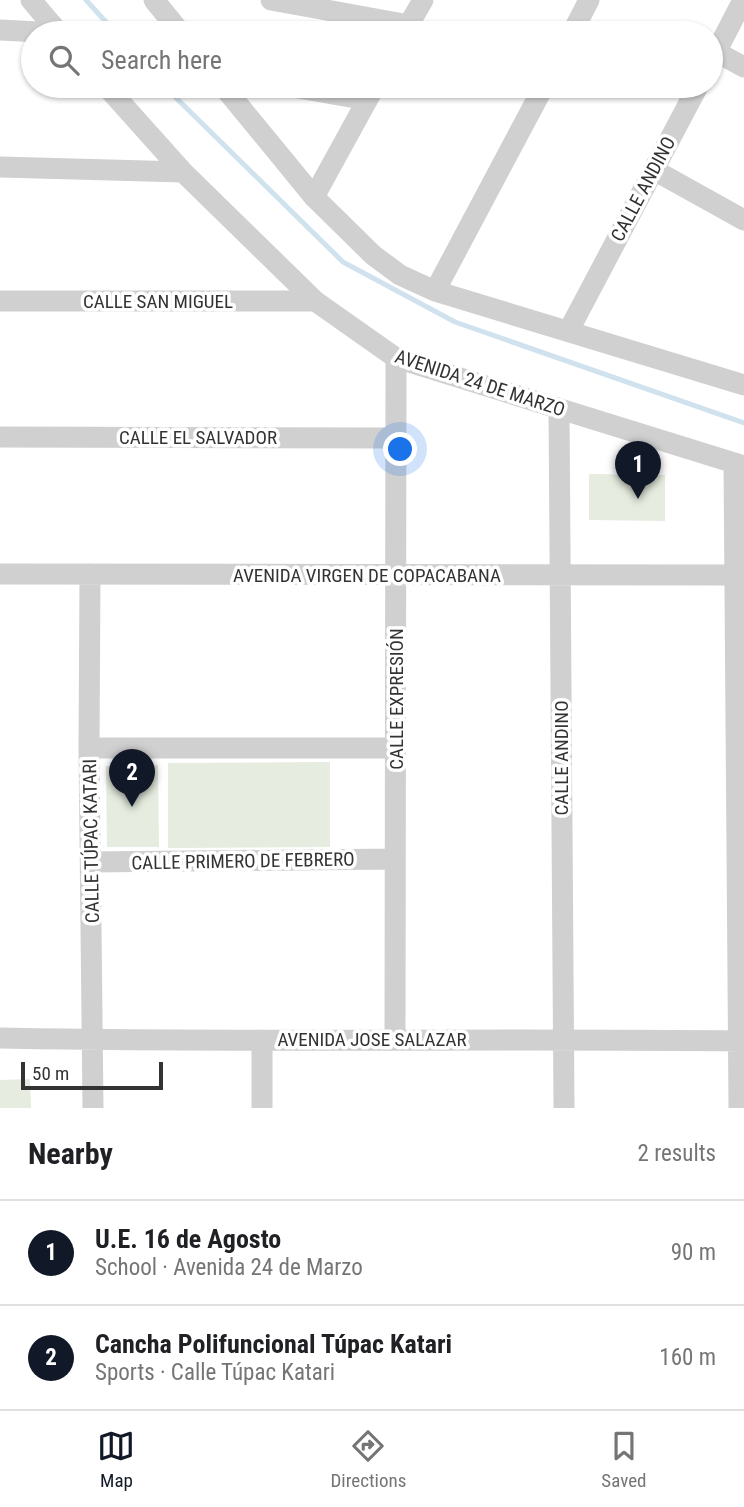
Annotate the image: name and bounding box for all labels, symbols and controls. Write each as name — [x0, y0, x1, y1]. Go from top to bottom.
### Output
search box — [21, 21, 723, 98]
icon: search — [45, 41, 83, 79]
text: Search here — [101, 45, 222, 75]
street label: CALLE ANDINO — [606, 133, 680, 245]
street label: CALLE SAN MIGUEL — [83, 290, 233, 313]
street label: AVENIDA 24 DE MARZO — [392, 345, 568, 421]
street label: CALLE EL SALVADOR — [119, 426, 277, 449]
your location — [383, 432, 417, 466]
pin: 1 — [615, 441, 661, 499]
street label: AVENIDA VIRGEN DE COPACABANA — [233, 564, 501, 587]
street label: CALLE EXPRESIÓN — [385, 628, 408, 770]
street label: CALLE ANDINO — [550, 700, 573, 816]
pin: 2 — [109, 749, 155, 807]
street label: CALLE TÚPAC KATARI — [78, 759, 104, 923]
street label: CALLE PRIMERO DE FEBRERO — [131, 848, 355, 874]
street label: AVENIDA JOSE SALAZAR — [277, 1028, 467, 1051]
scale bar — [21, 1059, 163, 1091]
text: 50 m — [32, 1062, 69, 1085]
text: Nearby — [28, 1136, 113, 1171]
text: 2 results — [638, 1140, 716, 1167]
text: U.E. 16 de Agosto — [95, 1224, 281, 1254]
text: 1 — [45, 1239, 57, 1266]
text: 90 m — [671, 1239, 716, 1266]
text: School · Avenida 24 de Marzo — [95, 1254, 363, 1281]
text: Cancha Polifuncional Túpac Katari — [95, 1329, 452, 1359]
text: 2 — [45, 1344, 57, 1371]
text: 160 m — [659, 1344, 716, 1371]
text: Sports · Calle Túpac Katari — [95, 1359, 335, 1386]
tab: Map — [97, 1427, 135, 1492]
tab: Directions — [330, 1427, 406, 1492]
tab: Saved — [601, 1427, 647, 1492]

